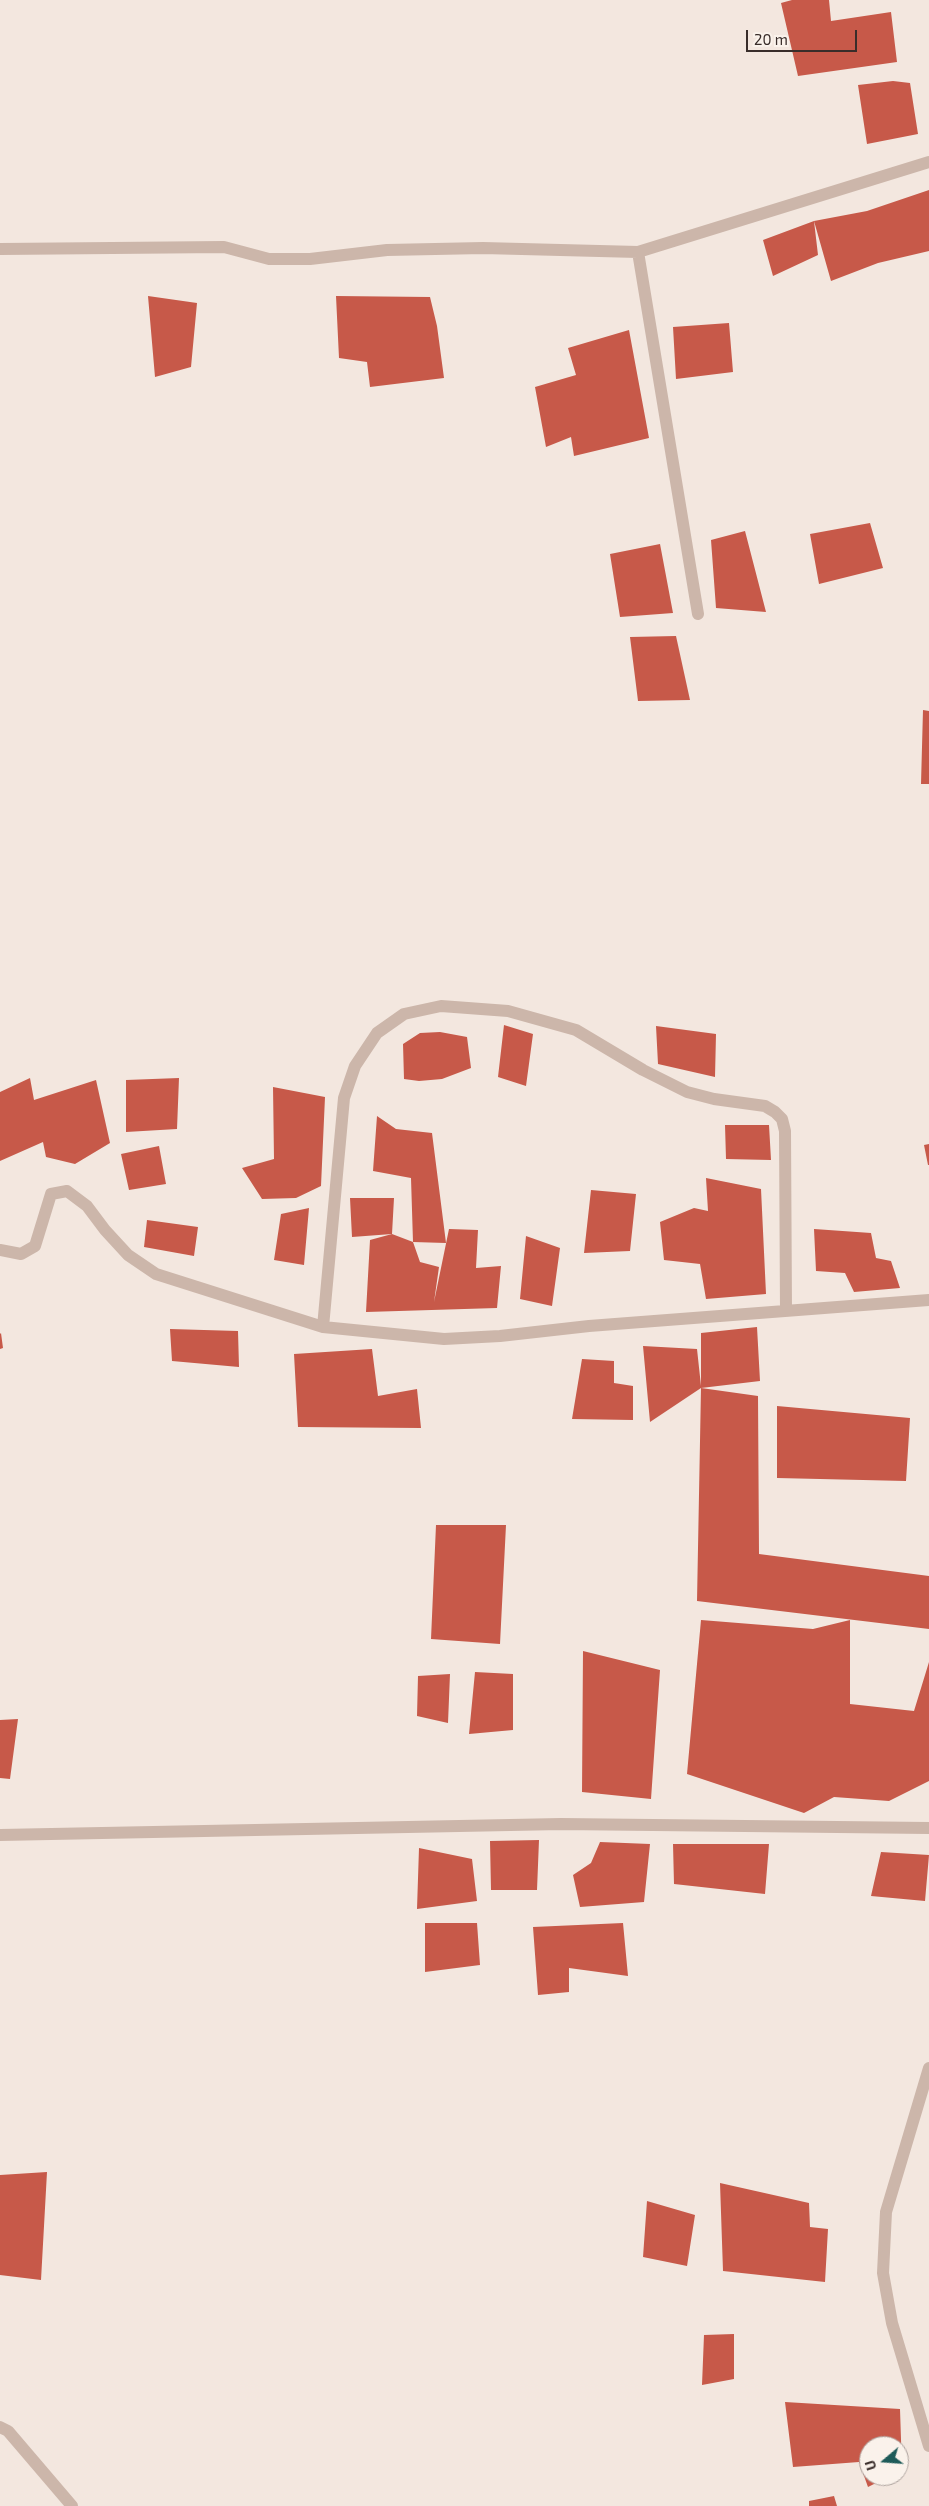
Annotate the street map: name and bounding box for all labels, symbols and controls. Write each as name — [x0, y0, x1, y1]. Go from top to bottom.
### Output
scale bar — [749, 20, 860, 52]
text: 20 m — [754, 30, 788, 48]
north arrow — [859, 2436, 909, 2486]
text: U — [861, 2458, 880, 2473]

